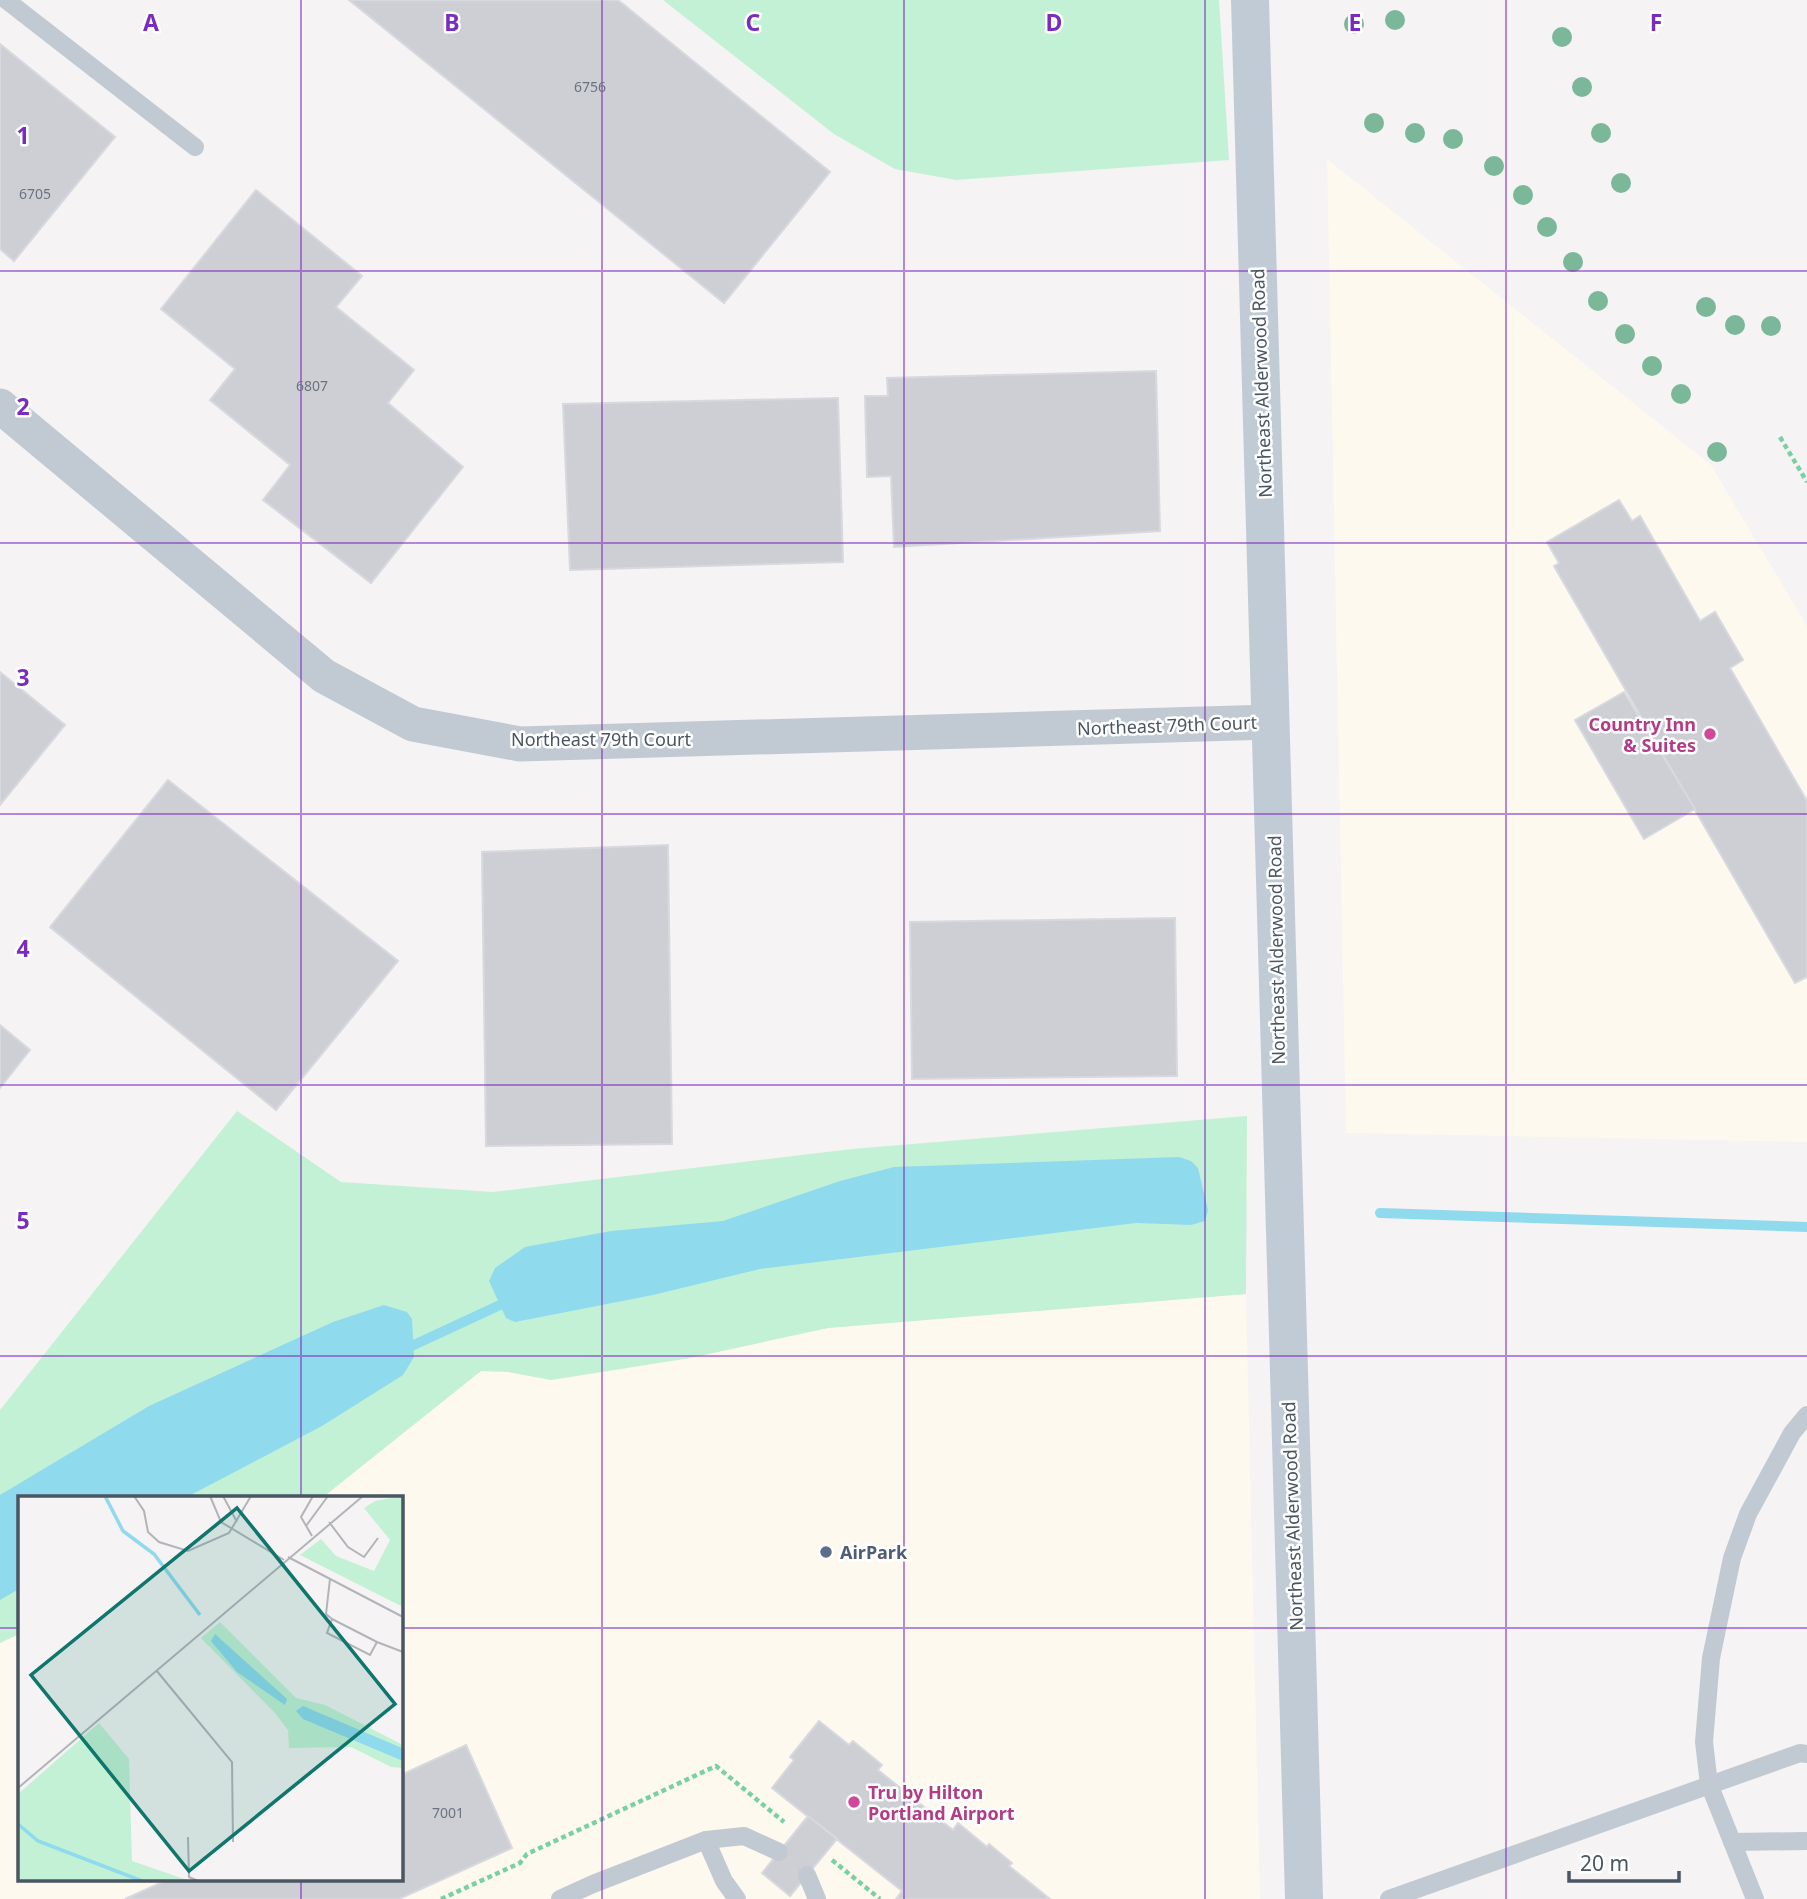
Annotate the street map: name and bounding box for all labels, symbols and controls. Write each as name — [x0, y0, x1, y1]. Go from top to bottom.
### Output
text: A — [143, 6, 159, 38]
text: B — [444, 6, 460, 38]
text: C — [746, 6, 761, 38]
text: D — [1046, 6, 1062, 38]
text: E — [1349, 6, 1361, 38]
text: F — [1650, 6, 1662, 38]
house number: 6756 — [574, 77, 606, 96]
text: 1 — [16, 119, 30, 151]
house number: 6705 — [19, 184, 51, 203]
street label: Northeast Alderwood Road — [1245, 268, 1277, 498]
house number: 6807 — [296, 376, 328, 395]
text: 2 — [16, 390, 30, 422]
text: 3 — [16, 661, 30, 693]
street label: Northeast 79th Court — [1077, 710, 1258, 740]
place label: Country Inn & Suites — [1589, 712, 1696, 757]
marker: Country Inn & Suites — [1702, 726, 1718, 742]
street label: Northeast 79th Court — [511, 727, 691, 751]
street label: Northeast Alderwood Road — [1262, 835, 1290, 1065]
text: 4 — [16, 932, 30, 964]
text: 5 — [16, 1204, 30, 1236]
street label: Northeast Alderwood Road — [1276, 1401, 1308, 1631]
inset map — [18, 1496, 402, 1882]
place label: AirPark — [840, 1540, 908, 1564]
marker: AirPark — [818, 1544, 834, 1560]
place label: Tru by Hilton Portland Airport — [868, 1780, 1015, 1825]
marker: Tru by Hilton Portland Airport — [846, 1794, 862, 1810]
house number: 7001 — [432, 1803, 464, 1822]
scale bar — [1569, 1840, 1679, 1884]
text: 20 m — [1580, 1849, 1629, 1877]

